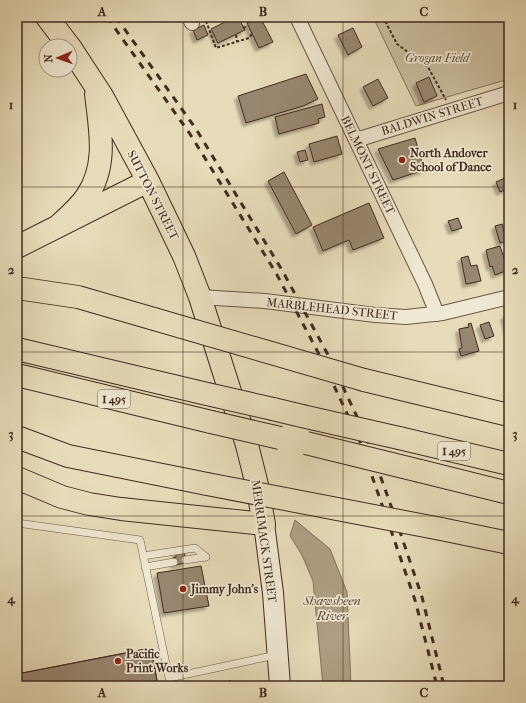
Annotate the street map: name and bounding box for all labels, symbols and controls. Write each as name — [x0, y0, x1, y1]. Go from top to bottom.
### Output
text: A — [97, 4, 107, 19]
text: B — [259, 4, 268, 19]
text: C — [420, 4, 429, 19]
north arrow — [38, 38, 78, 78]
park label: Grogan Field — [405, 51, 471, 65]
text: N — [42, 53, 55, 63]
street label: BALDWIN STREET — [379, 94, 485, 138]
text: 1 — [9, 97, 14, 112]
text: 1 — [513, 97, 518, 112]
street label: BELMONT STREET — [338, 113, 398, 217]
place label: North Andover School of Dance — [410, 146, 492, 174]
street label: SUTTON STREET — [124, 148, 182, 243]
marker: North Andover School of Dance — [397, 155, 407, 165]
text: 2 — [8, 262, 15, 277]
text: 2 — [512, 262, 519, 277]
street label: MARBLEHEAD STREET — [266, 295, 399, 323]
road number: I 495 — [98, 390, 130, 408]
text: 3 — [8, 426, 14, 442]
text: 3 — [512, 426, 518, 442]
road number: I 495 — [438, 442, 470, 460]
street label: MERRIMACK STREET — [248, 479, 280, 604]
place label: Jimmy John's — [189, 582, 259, 597]
marker: Jimmy John's — [178, 584, 188, 594]
text: 4 — [6, 591, 16, 607]
text: 4 — [510, 591, 520, 607]
water label: Shawsheen River — [302, 593, 361, 623]
place label: Pacific Print Works — [126, 647, 189, 675]
marker: Pacific Print Works — [113, 656, 123, 666]
text: A — [97, 685, 107, 700]
text: B — [259, 685, 268, 700]
text: C — [420, 685, 429, 700]

